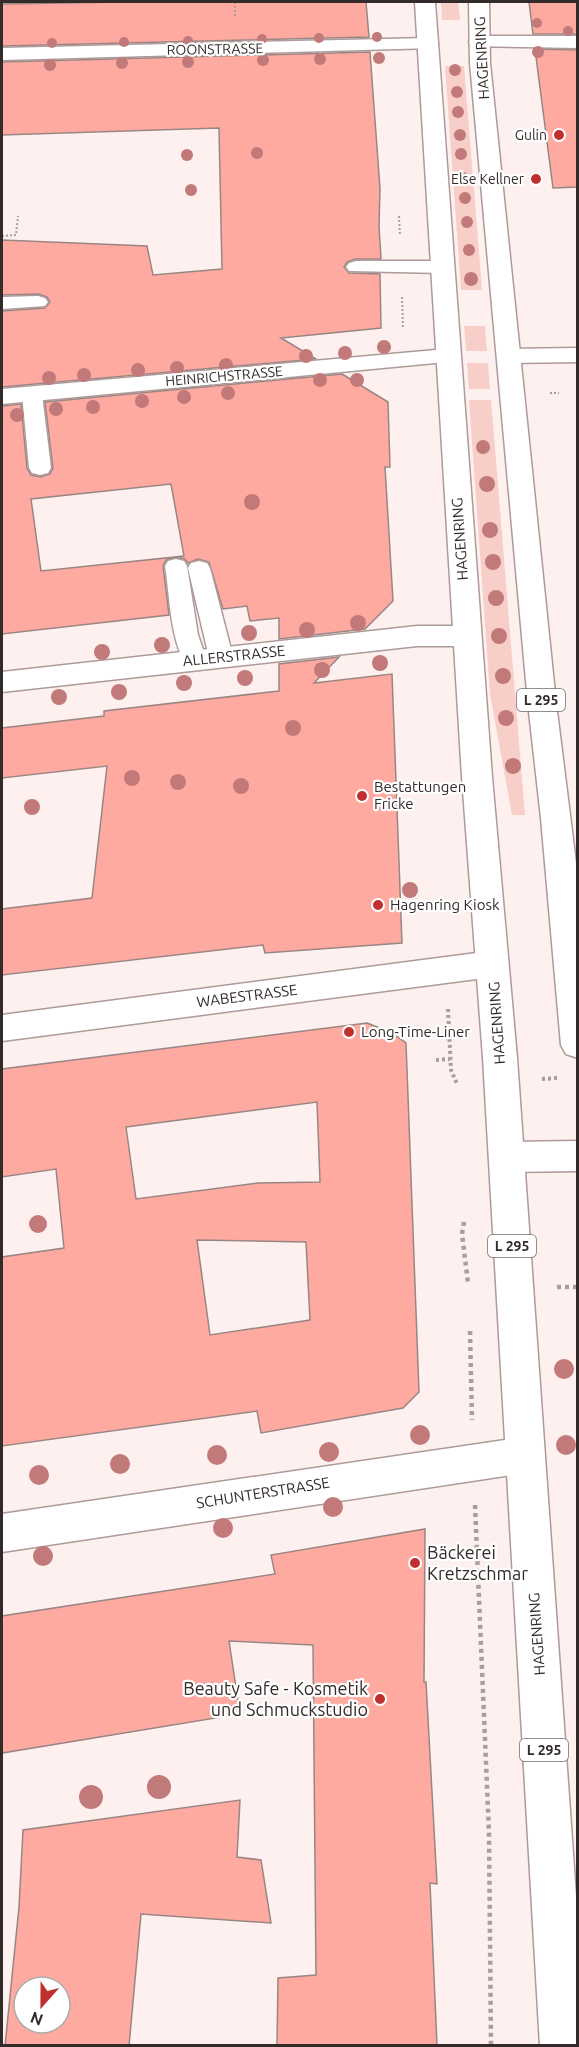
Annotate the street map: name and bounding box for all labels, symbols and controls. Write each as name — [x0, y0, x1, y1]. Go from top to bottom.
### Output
street label: HAGENRING — [471, 16, 492, 100]
street label: ROONSTRASSE — [167, 40, 264, 58]
place label: Gulin — [515, 127, 547, 143]
marker: Gulin — [552, 128, 566, 142]
place label: Else Kellner — [451, 171, 525, 187]
marker: Else Kellner — [529, 172, 543, 186]
street label: HEINRICHSTRASSE — [165, 363, 284, 389]
street label: HAGENRING — [448, 497, 471, 581]
street label: ALLERSTRASSE — [182, 642, 286, 669]
road number: L 295 — [517, 689, 565, 711]
place label: Bestattungen Fricke — [374, 778, 466, 812]
marker: Bestattungen Fricke — [355, 789, 369, 803]
place label: Hagenring Kiosk — [390, 896, 500, 913]
marker: Hagenring Kiosk — [371, 898, 385, 912]
street label: WABESTRASSE — [196, 981, 298, 1010]
street label: HAGENRING — [485, 981, 508, 1065]
place label: Long-Time-Liner — [361, 1023, 470, 1040]
marker: Long-Time-Liner — [342, 1025, 356, 1039]
road number: L 295 — [488, 1235, 536, 1257]
street label: SCHUNTERSTRASSE — [195, 1474, 331, 1511]
place label: Bäckerei Kretzschmar — [427, 1542, 528, 1583]
marker: Bäckerei Kretzschmar — [408, 1556, 422, 1570]
street label: HAGENRING — [525, 1592, 548, 1676]
place label: Beauty Safe - Kosmetik und Schmuckstudio — [183, 1678, 368, 1719]
marker: Beauty Safe - Kosmetik und Schmuckstudio — [373, 1692, 387, 1706]
road number: L 295 — [520, 1739, 568, 1761]
north arrow — [12, 1975, 72, 2035]
text: N — [28, 2008, 45, 2030]

